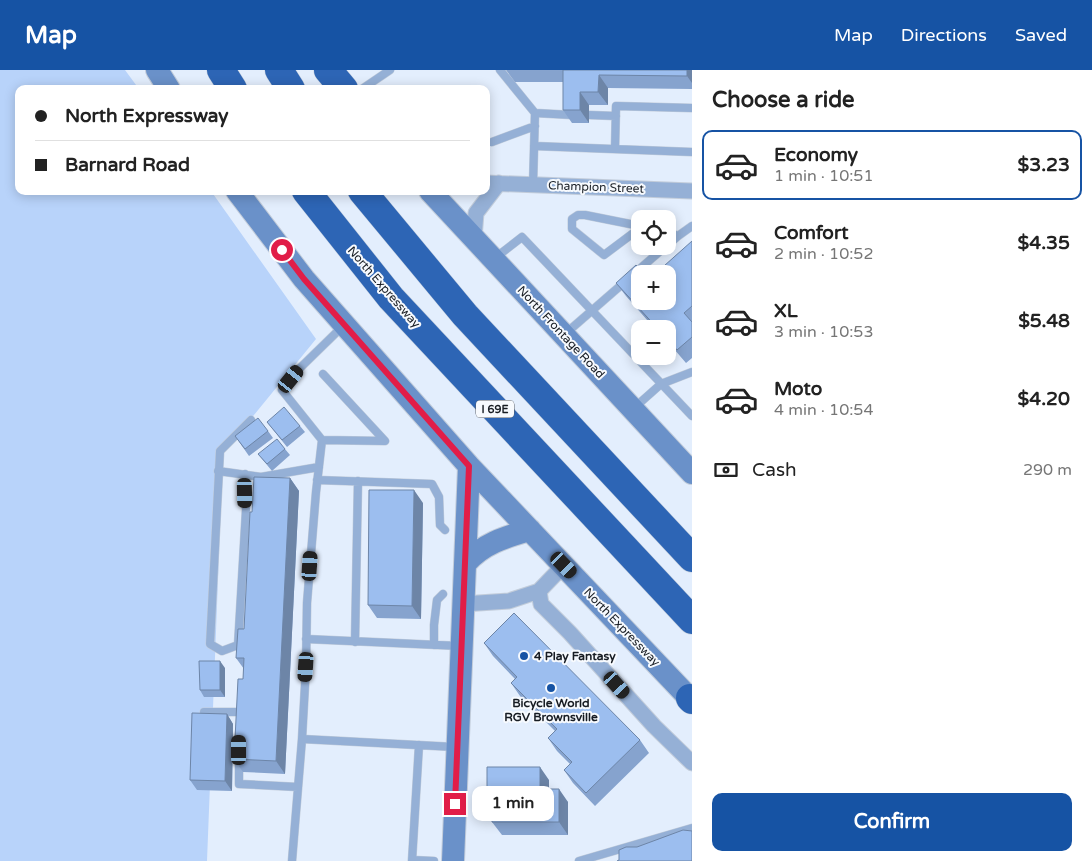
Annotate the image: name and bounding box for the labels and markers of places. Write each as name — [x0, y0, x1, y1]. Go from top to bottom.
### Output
place label: 4 Play Fantasy — [534, 649, 616, 664]
marker: 4 Play Fantasy — [518, 650, 530, 662]
marker: Bicycle World RGV Brownsville — [545, 682, 557, 694]
place label: Bicycle World RGV Brownsville — [504, 696, 598, 724]

